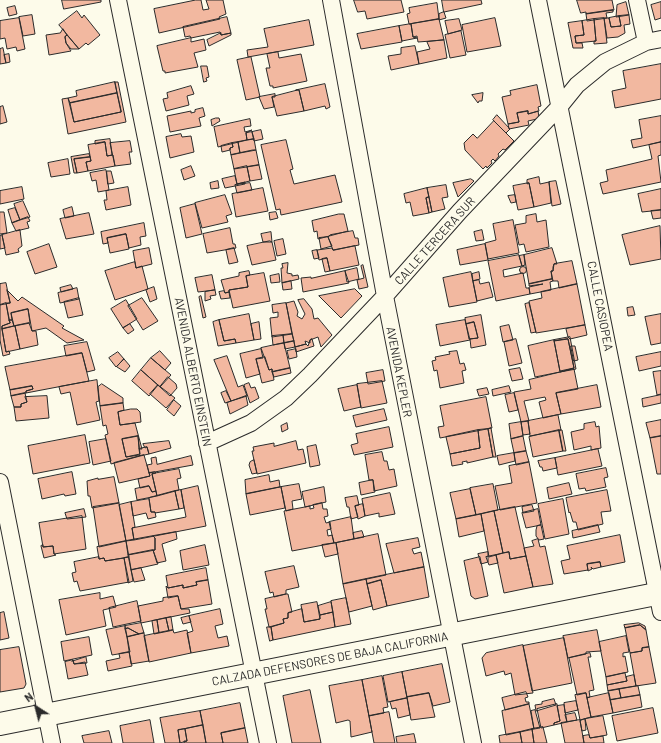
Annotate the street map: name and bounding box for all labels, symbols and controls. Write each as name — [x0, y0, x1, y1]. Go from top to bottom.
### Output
street label: CALLE TERCERA SUR — [392, 194, 478, 288]
street label: CALLE CASIOPEA — [584, 260, 616, 352]
street label: AVENIDA ALBERTO EINSTEIN — [171, 296, 215, 448]
street label: AVENIDA KEPLER — [383, 325, 415, 419]
street label: CALZADA DEFENSORES DE BAJA CALIFORNIA — [211, 629, 449, 689]
north arrow — [16, 687, 56, 727]
text: N — [22, 689, 35, 704]

